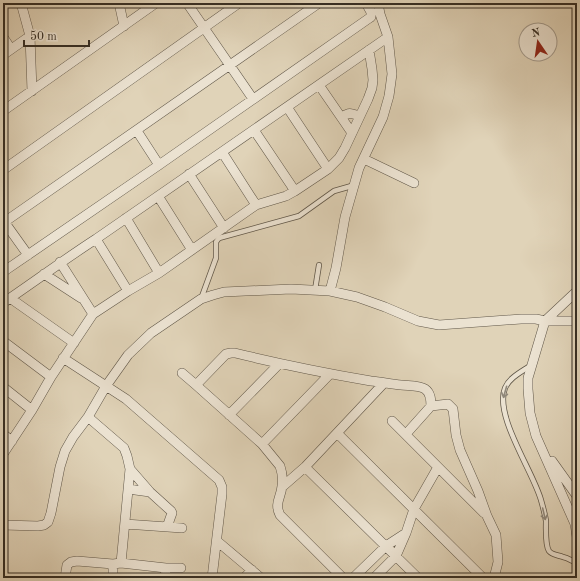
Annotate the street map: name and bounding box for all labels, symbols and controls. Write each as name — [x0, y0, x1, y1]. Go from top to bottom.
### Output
scale bar — [24, 22, 89, 48]
north arrow — [518, 22, 558, 62]
text: N — [531, 27, 542, 40]
text: 50 m — [30, 30, 57, 43]
one-way arrow — [501, 385, 508, 398]
one-way arrow — [540, 507, 548, 520]

